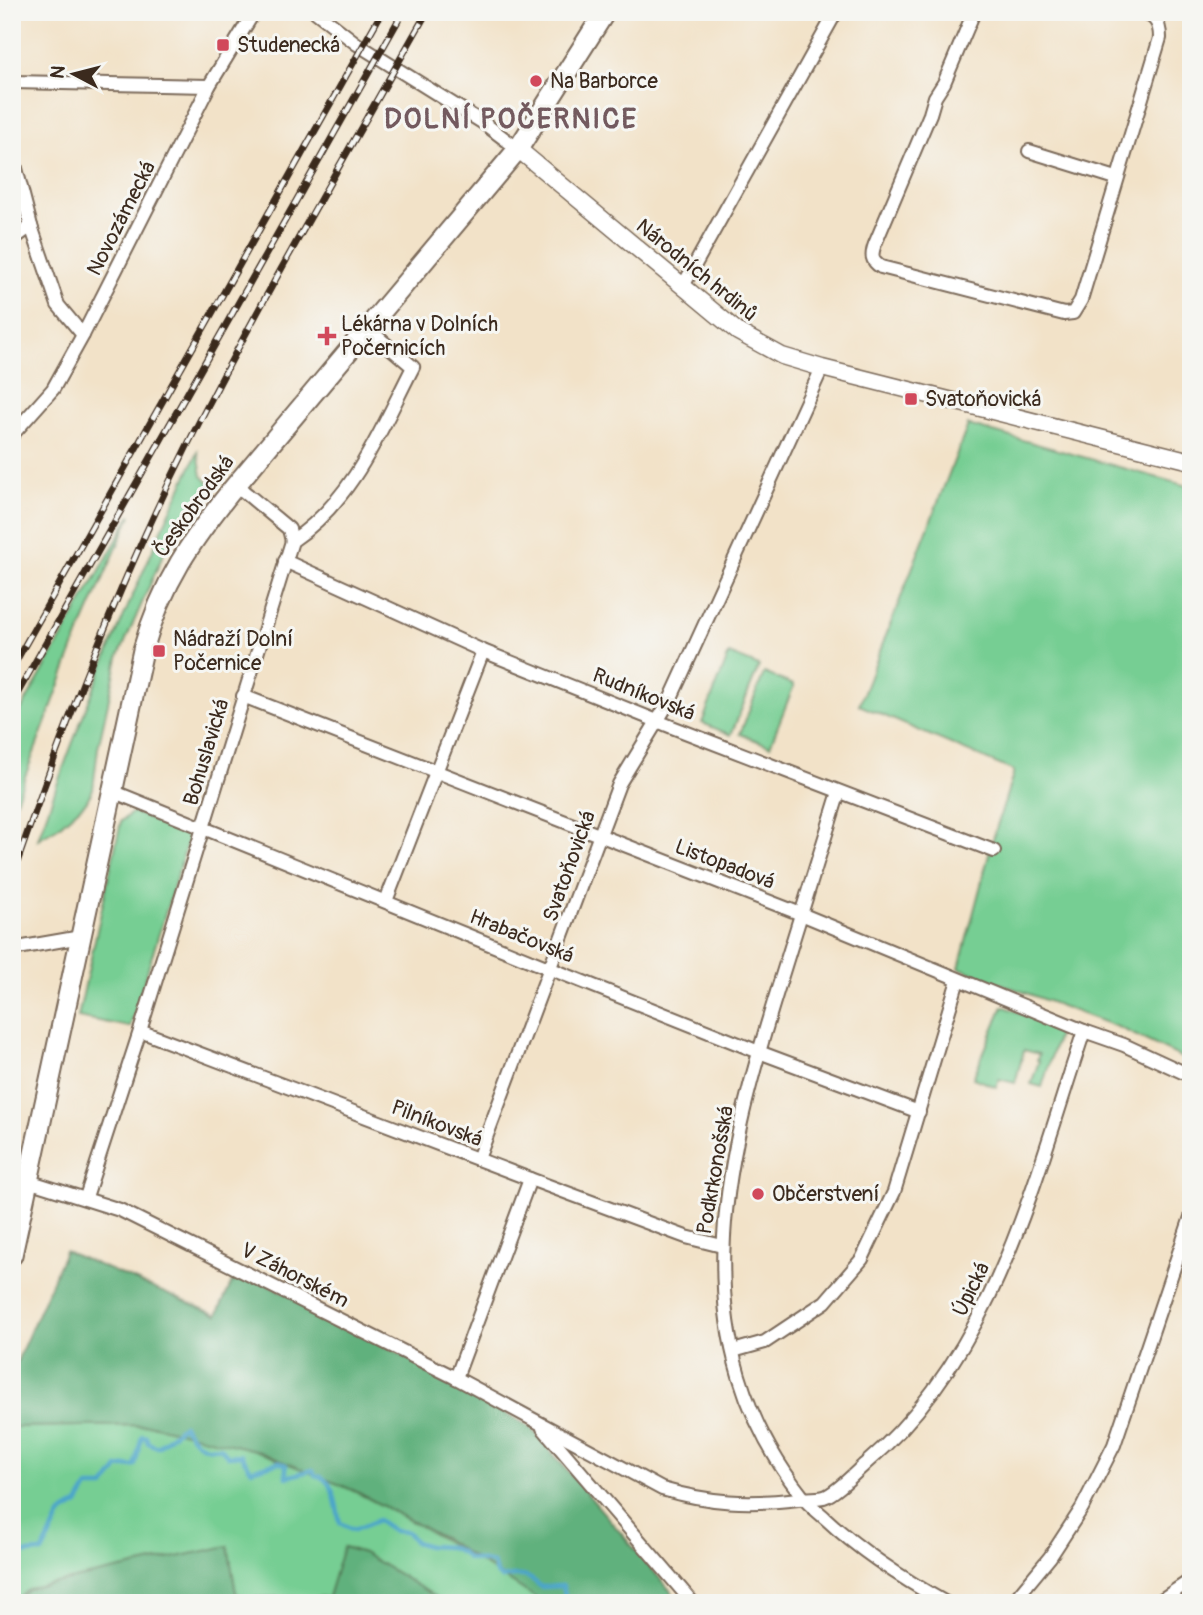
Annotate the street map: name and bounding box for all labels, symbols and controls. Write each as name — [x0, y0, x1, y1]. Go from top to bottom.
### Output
place label: Studenecká — [237, 32, 340, 59]
marker: Studenecká — [215, 37, 231, 53]
north arrow — [38, 38, 108, 108]
text: N — [45, 64, 71, 80]
place label: Na Barborce — [550, 68, 658, 95]
marker: Na Barborce — [528, 73, 544, 89]
district label: DOLNÍ POČERNICE — [384, 102, 638, 137]
street label: Novozámecká — [81, 156, 162, 280]
street label: Národních hrdinů — [630, 213, 763, 328]
place label: Lékárna v Dolních Počernicích — [341, 311, 498, 362]
marker: Lékárna v Dolních Počernicích — [319, 328, 335, 344]
place label: Svatoňovická — [925, 386, 1041, 413]
marker: Svatoňovická — [903, 391, 919, 407]
street label: Českobrodská — [147, 449, 241, 563]
place label: Nádraží Dolní Počernice — [173, 626, 293, 677]
marker: Nádraží Dolní Počernice — [151, 643, 167, 659]
street label: Rudníkovská — [589, 662, 699, 727]
street label: Bohuslavická — [177, 696, 235, 809]
street label: Svatoňovická — [537, 807, 602, 925]
street label: Listopadová — [671, 833, 779, 896]
street label: Hrabačovská — [466, 903, 578, 970]
street label: Pilníkovská — [387, 1094, 486, 1153]
street label: Podkrkonošská — [691, 1104, 740, 1237]
place label: Občerstvení — [772, 1181, 879, 1208]
marker: Občerstvení — [750, 1186, 766, 1202]
street label: V Záhorském — [236, 1237, 353, 1314]
street label: Úpická — [947, 1258, 996, 1321]

